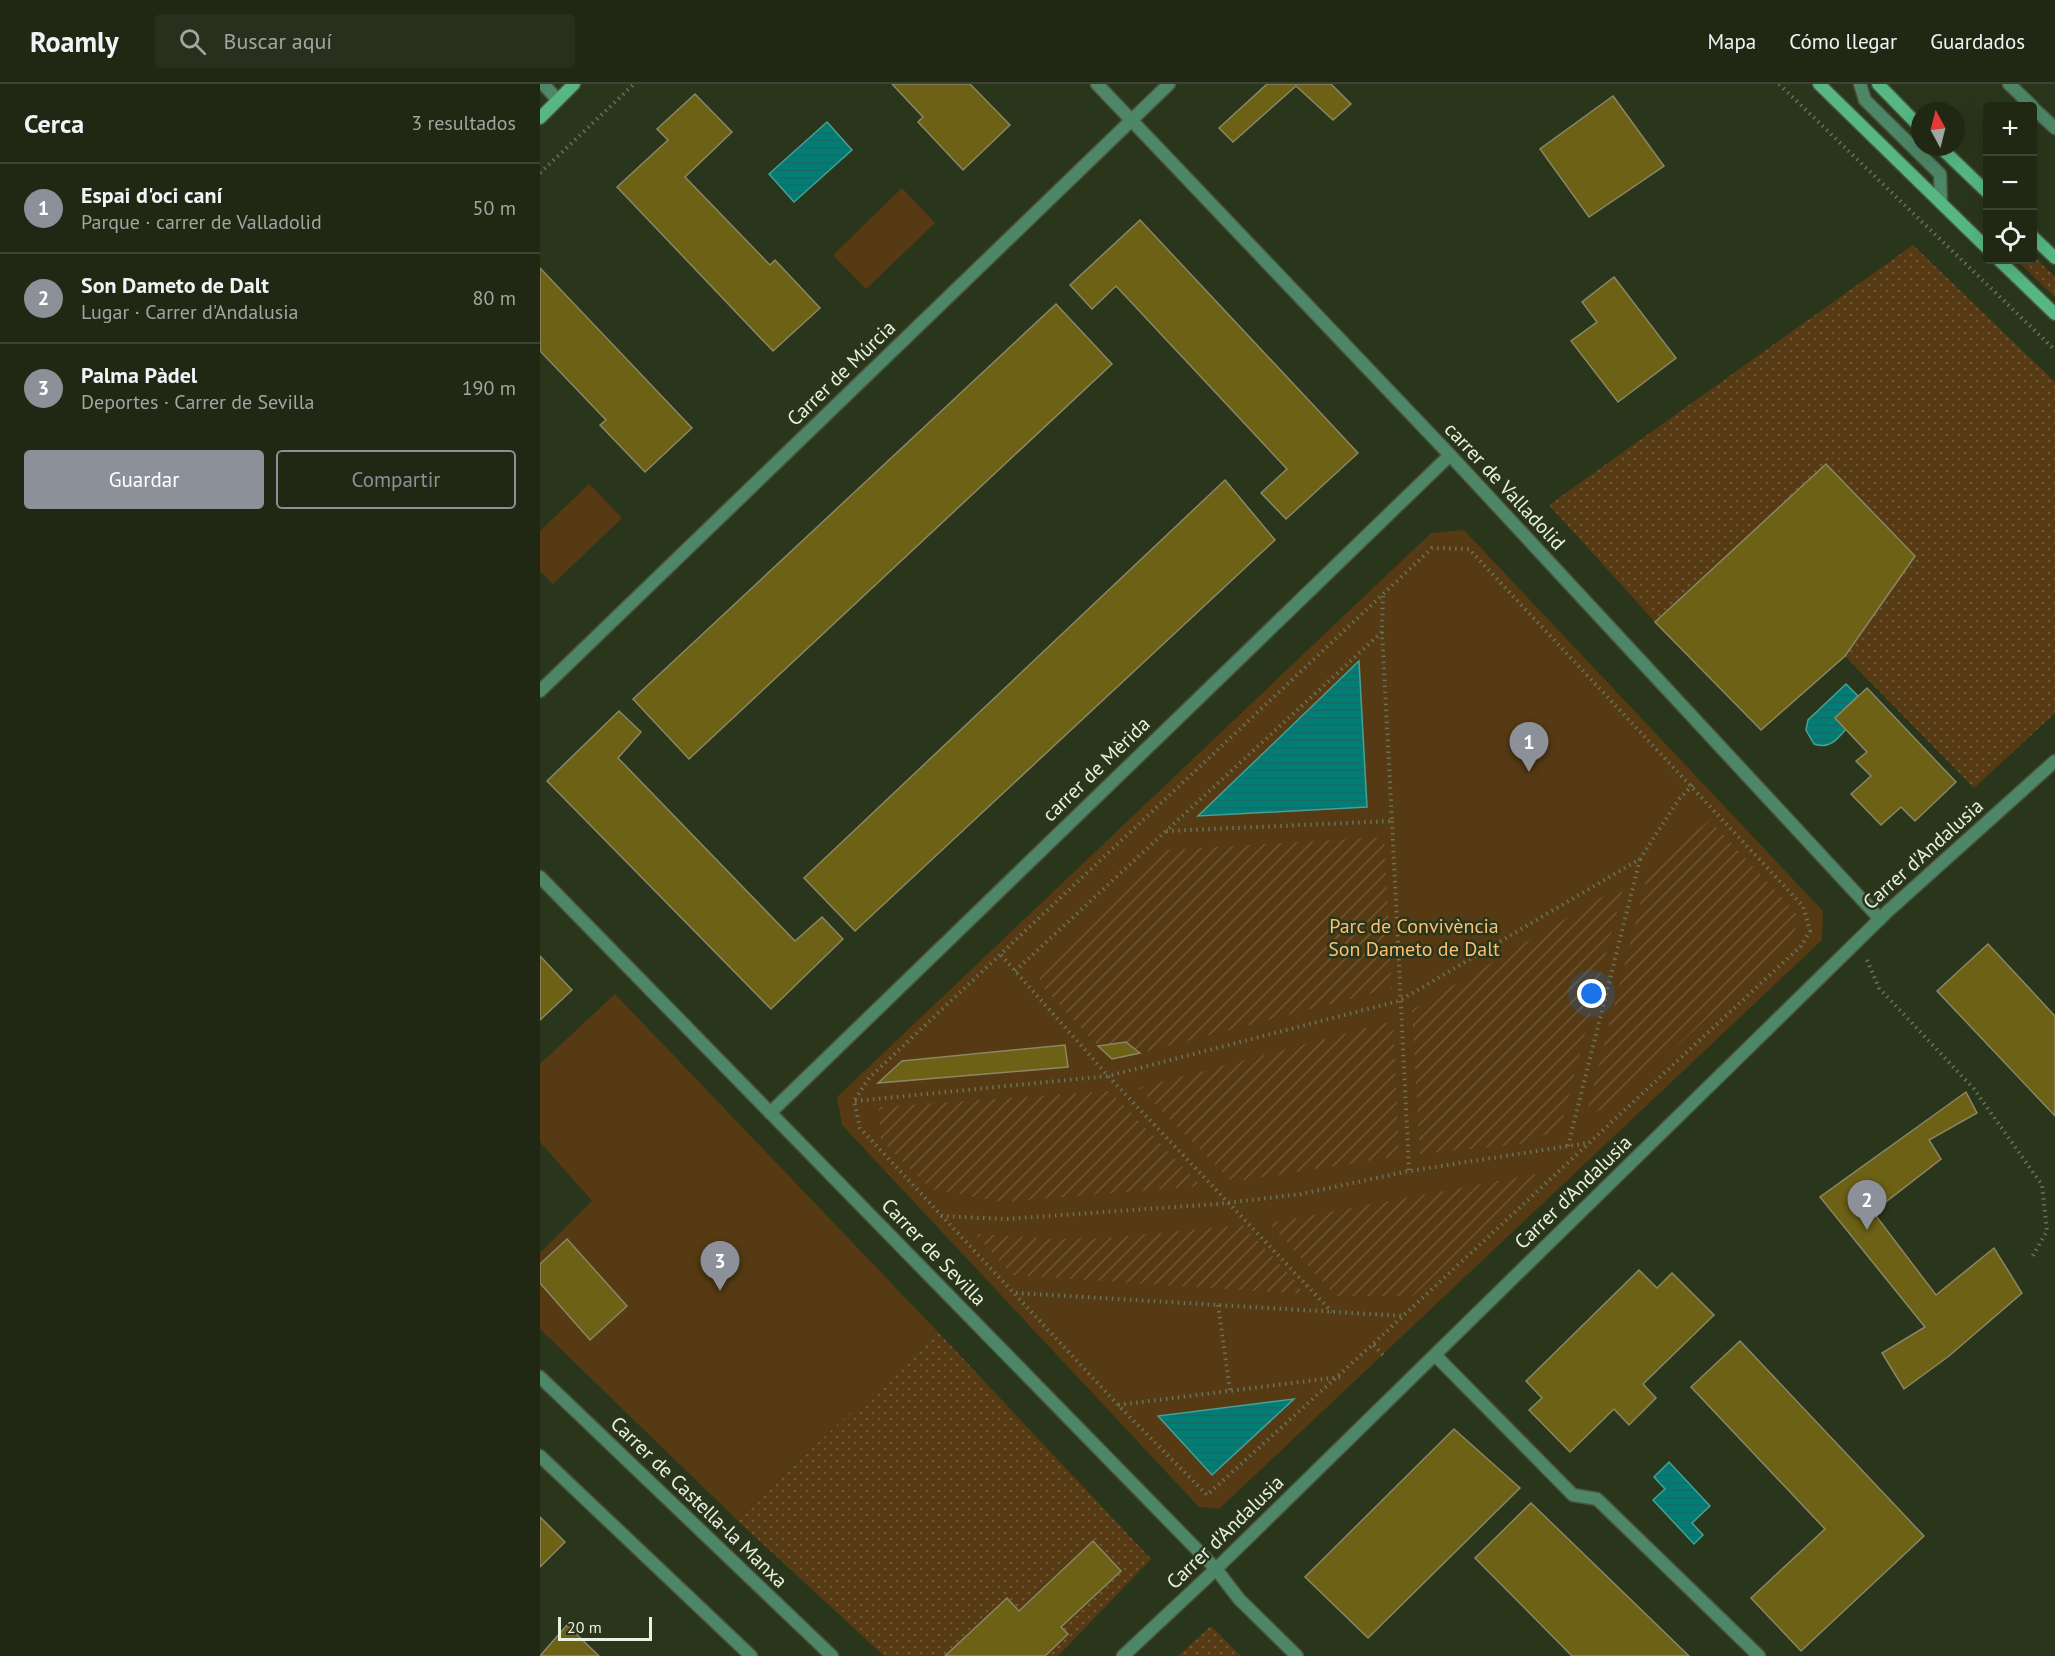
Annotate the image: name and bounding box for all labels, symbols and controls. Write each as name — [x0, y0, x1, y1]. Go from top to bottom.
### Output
search box — [155, 14, 575, 68]
text: Roamly — [30, 23, 119, 60]
icon: search — [176, 25, 209, 58]
text: Buscar aquí — [224, 27, 332, 55]
text: Mapa — [1707, 28, 1756, 55]
text: Cómo llegar — [1789, 28, 1897, 55]
text: Guardados — [1930, 28, 2025, 55]
north arrow — [1911, 102, 1965, 156]
map controls — [1983, 102, 2037, 264]
button: + — [1983, 102, 2037, 156]
text: Cerca — [24, 107, 84, 140]
text: 3 resultados — [411, 110, 516, 136]
button: − — [1983, 156, 2037, 210]
text: Espai d'oci caní — [81, 181, 222, 209]
text: 1 — [38, 195, 49, 221]
text: 50 m — [473, 195, 516, 221]
text: Parque · carrer de Valladolid — [81, 209, 322, 235]
button: locate — [1983, 210, 2037, 264]
text: Son Dameto de Dalt — [81, 271, 269, 299]
text: 2 — [38, 285, 49, 311]
text: 80 m — [473, 285, 516, 311]
text: Lugar · Carrer d'Andalusia — [81, 299, 298, 325]
street label: Carrer de Múrcia — [781, 315, 901, 431]
text: Palma Pàdel — [81, 361, 197, 389]
text: 3 — [38, 375, 49, 401]
text: 190 m — [462, 375, 516, 401]
text: Deportes · Carrer de Sevilla — [81, 389, 314, 415]
street label: carrer de Valladolid — [1439, 416, 1571, 556]
button: Guardar — [24, 450, 264, 509]
button: Compartir — [276, 450, 516, 509]
street label: carrer de Mèrida — [1037, 711, 1155, 827]
pin: 1 — [1510, 722, 1548, 772]
street label: Carrer d'Andalusia — [1857, 793, 1989, 915]
park label: Parc de Convivència Son Dameto de Dalt — [1328, 913, 1500, 962]
your location — [1577, 979, 1606, 1008]
street label: Carrer d'Andalusia — [1509, 1129, 1637, 1255]
pin: 2 — [1848, 1180, 1886, 1230]
street label: Carrer de Sevilla — [876, 1193, 992, 1311]
pin: 3 — [700, 1242, 740, 1291]
street label: Carrer de Castella-la Manxa — [605, 1411, 793, 1593]
street label: Carrer d'Andalusia — [1161, 1469, 1289, 1595]
scale bar — [558, 1614, 652, 1642]
text: 20 m — [567, 1617, 602, 1637]

